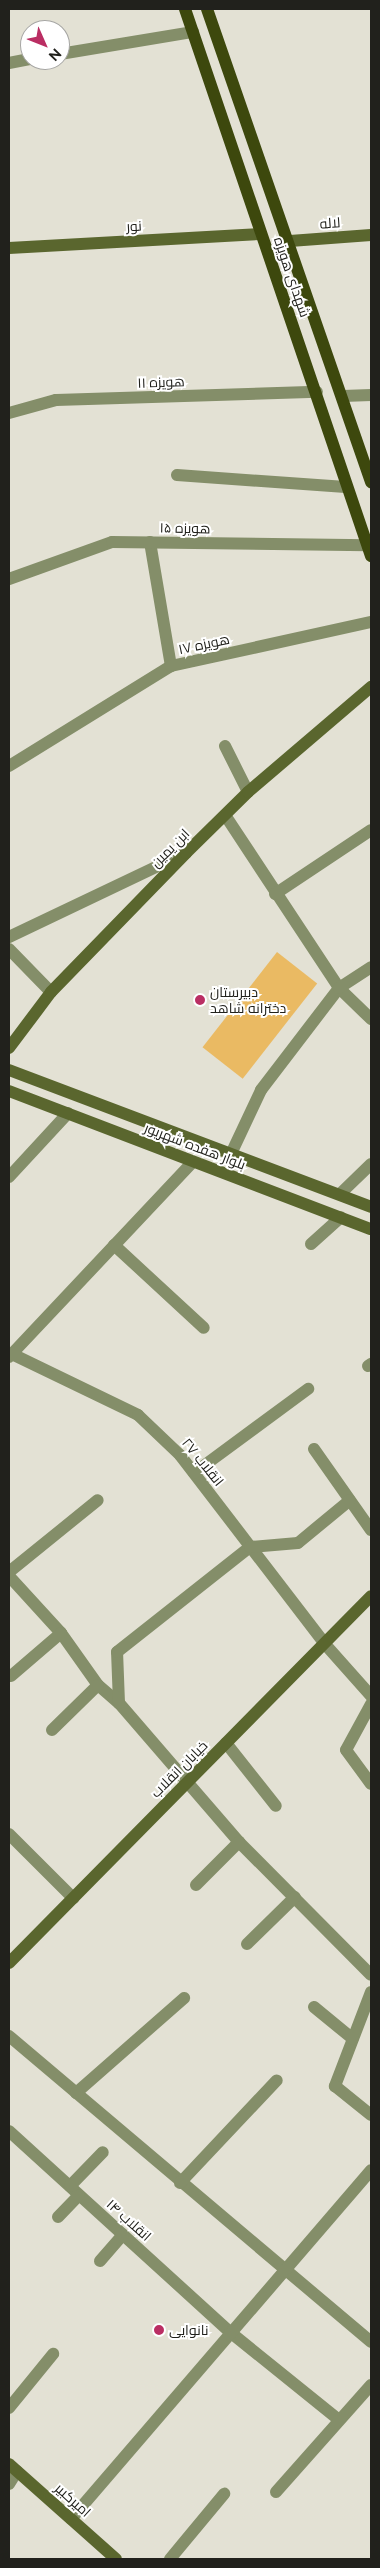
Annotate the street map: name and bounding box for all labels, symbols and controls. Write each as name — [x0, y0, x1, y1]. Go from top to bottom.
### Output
north arrow — [20, 20, 70, 70]
text: N — [46, 45, 65, 64]
street label: لاله — [319, 214, 341, 232]
street label: نور — [126, 217, 142, 235]
street label: شهدای هویزه — [270, 235, 314, 319]
street label: هویزه ۱۱ — [137, 373, 185, 391]
street label: هویزه ۱۵ — [159, 519, 211, 537]
street label: هویزه ۱۷ — [177, 630, 231, 658]
street label: ابن یمین — [147, 825, 193, 871]
place label: دبیرستان دخترانه شاهد — [210, 984, 286, 1016]
marker: دبیرستان دخترانه شاهد — [194, 994, 206, 1006]
street label: بلوار هفده شهریور — [142, 1119, 248, 1173]
street label: انقلاب ۲۷ — [179, 1435, 227, 1489]
street label: خیابان انقلاب — [147, 1737, 211, 1801]
street label: انقلاب ۱۴ — [103, 2196, 155, 2244]
place label: نانوایی — [169, 2322, 209, 2338]
marker: نانوایی — [153, 2324, 165, 2336]
street label: امیرکبیر — [52, 2480, 94, 2520]

